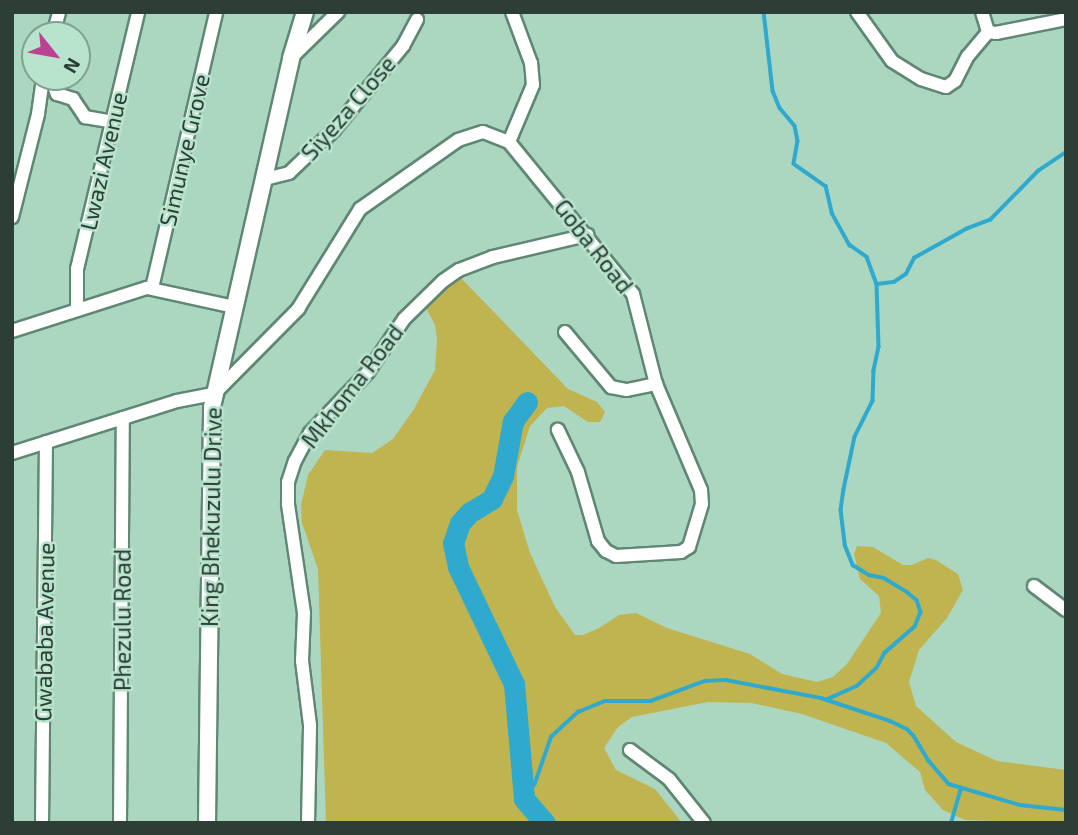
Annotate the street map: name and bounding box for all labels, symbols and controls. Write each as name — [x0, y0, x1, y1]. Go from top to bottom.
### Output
north arrow — [21, 21, 91, 91]
street label: Siyeza Close — [295, 50, 401, 166]
text: N — [59, 54, 86, 78]
street label: Simunye Grove — [153, 71, 215, 229]
street label: Lwazi Avenue — [74, 89, 132, 233]
street label: Goba Road — [549, 194, 639, 298]
street label: Mkhoma Road — [295, 319, 409, 453]
street label: King Bhekuzulu Drive — [195, 407, 227, 627]
street label: Gwababa Avenue — [29, 542, 59, 722]
street label: Phezulu Road — [108, 549, 136, 691]

